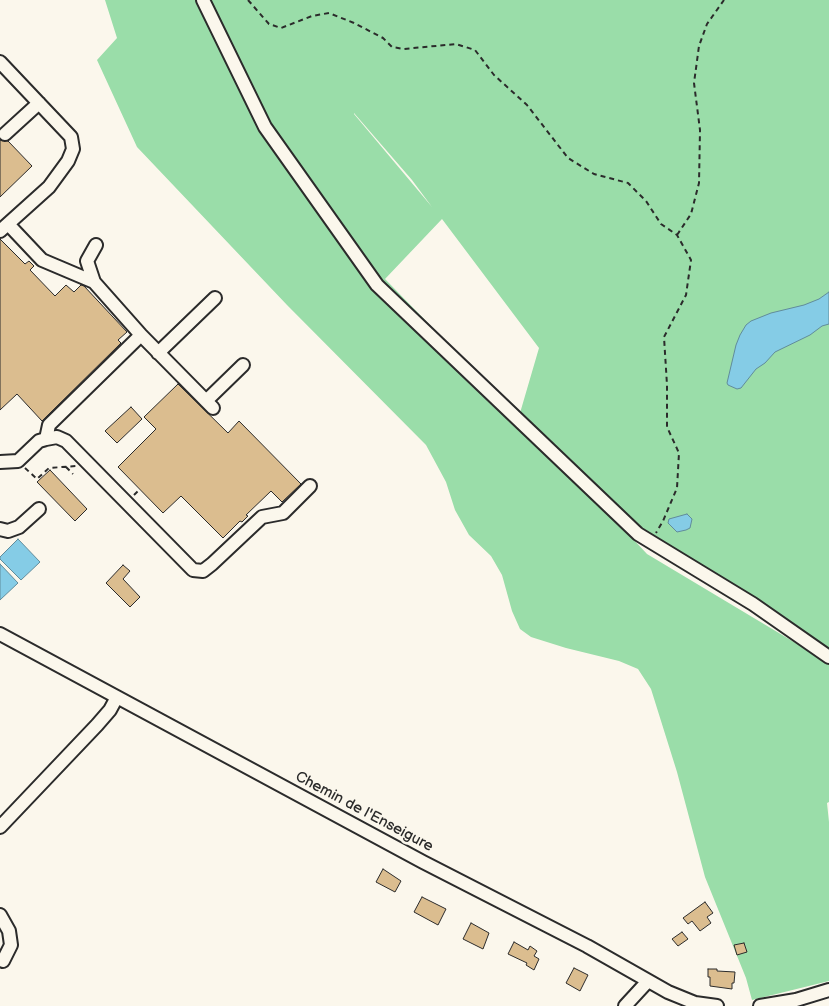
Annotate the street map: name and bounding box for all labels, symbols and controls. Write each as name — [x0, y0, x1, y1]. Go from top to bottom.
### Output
street label: Chemin de l'Enseigure — [292, 768, 436, 856]

